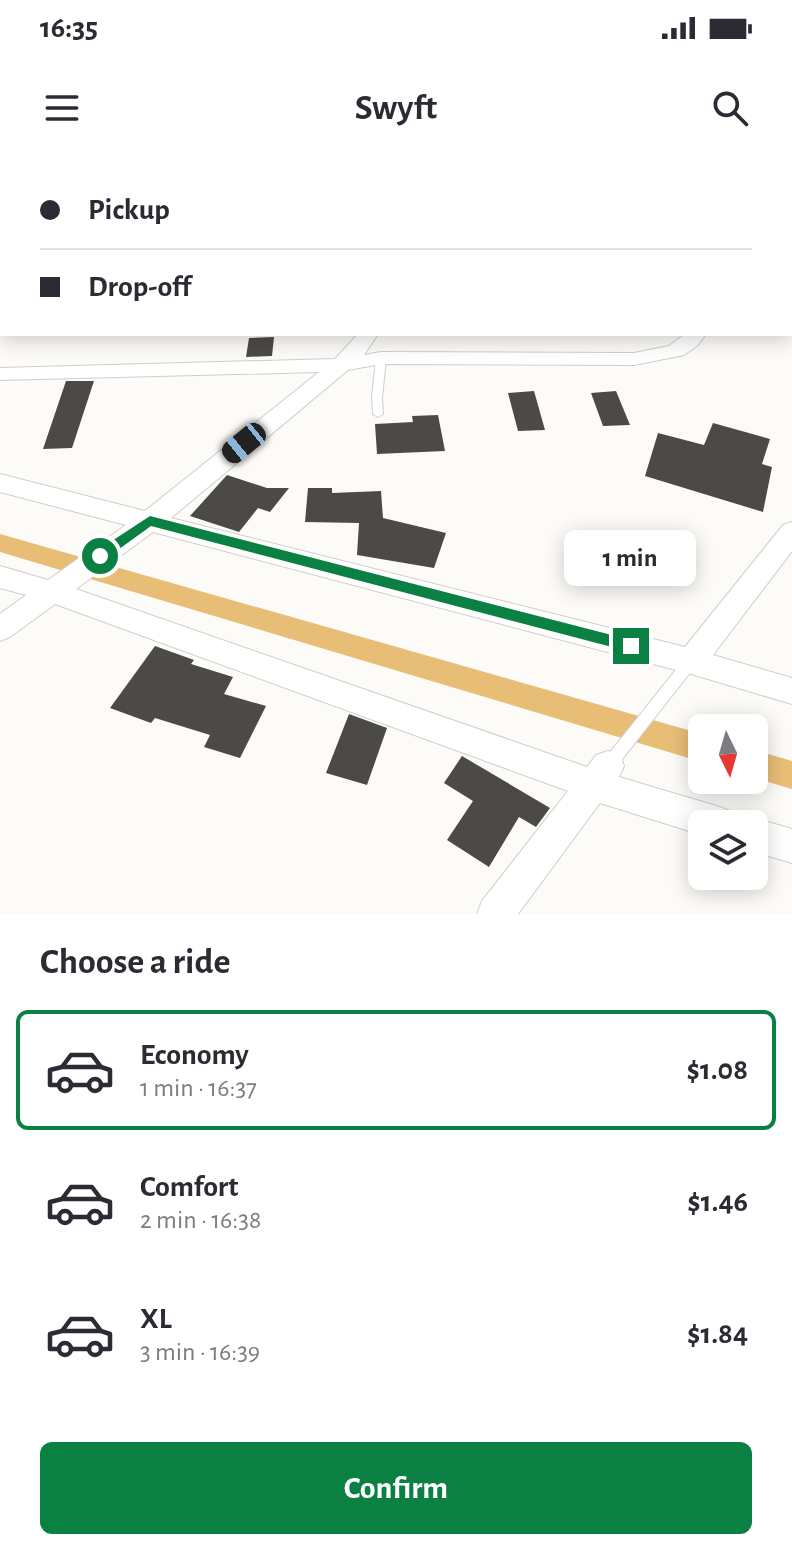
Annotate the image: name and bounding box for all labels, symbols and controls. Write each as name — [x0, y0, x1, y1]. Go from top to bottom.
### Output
text: 16:35 — [40, 13, 98, 43]
icon: menu — [40, 86, 84, 130]
icon: search — [708, 86, 752, 130]
text: Swyft — [355, 90, 437, 126]
text: Pickup — [88, 195, 170, 225]
text: Drop-off — [88, 272, 191, 302]
car — [218, 419, 270, 467]
callout: 1 min — [565, 530, 697, 586]
route start — [82, 538, 118, 574]
text: 1 min — [603, 545, 657, 571]
route end — [613, 628, 649, 664]
north arrow — [688, 714, 768, 794]
map controls — [688, 714, 768, 890]
button: layers — [688, 810, 768, 890]
text: Choose a ride — [40, 944, 230, 980]
icon: car — [44, 1034, 116, 1106]
text: Economy — [140, 1040, 249, 1070]
text: $1.08 — [686, 1055, 748, 1085]
text: 1 min · 16:37 — [140, 1075, 257, 1101]
icon: car — [44, 1166, 116, 1238]
text: Comfort — [140, 1172, 239, 1202]
text: $1.46 — [687, 1187, 748, 1217]
text: 2 min · 16:38 — [140, 1207, 261, 1233]
icon: car — [44, 1298, 116, 1370]
text: XL — [140, 1304, 172, 1334]
text: $1.84 — [687, 1319, 748, 1349]
text: 3 min · 16:39 — [140, 1339, 260, 1365]
button: Confirm — [40, 1442, 752, 1534]

